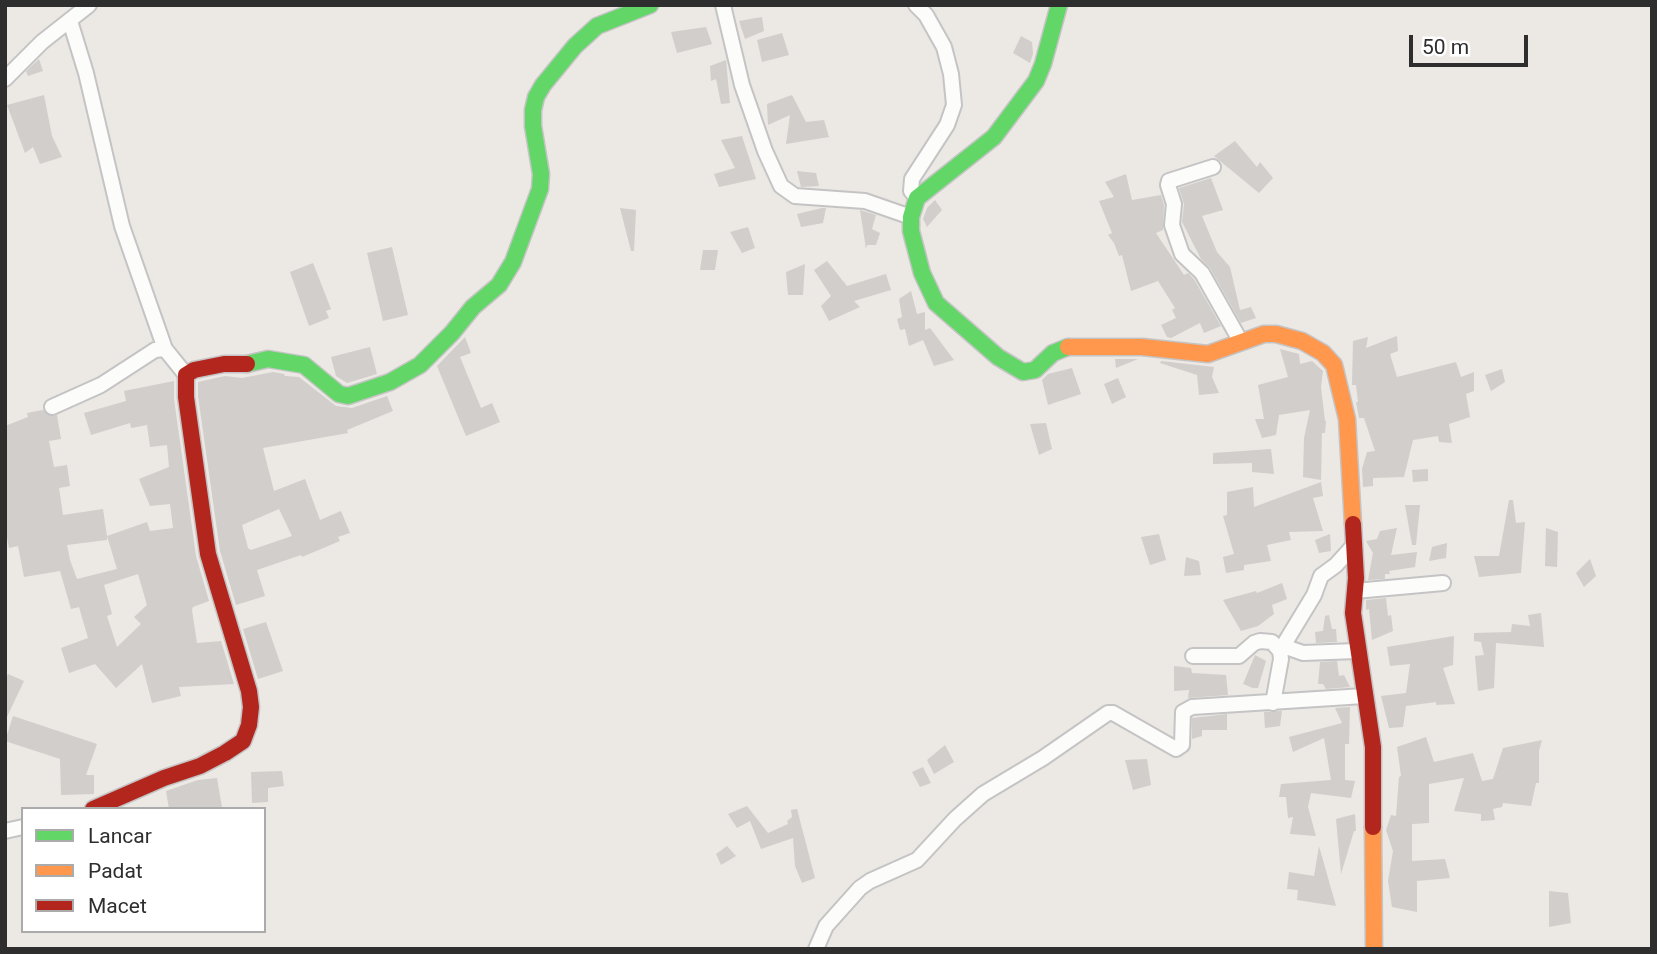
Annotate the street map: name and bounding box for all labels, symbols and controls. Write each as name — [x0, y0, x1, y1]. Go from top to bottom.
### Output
scale bar — [1412, 21, 1531, 65]
text: 50 m — [1422, 35, 1469, 59]
legend — [21, 807, 266, 933]
text: Lancar — [88, 824, 152, 848]
text: Padat — [88, 859, 143, 883]
text: Macet — [88, 894, 147, 918]

